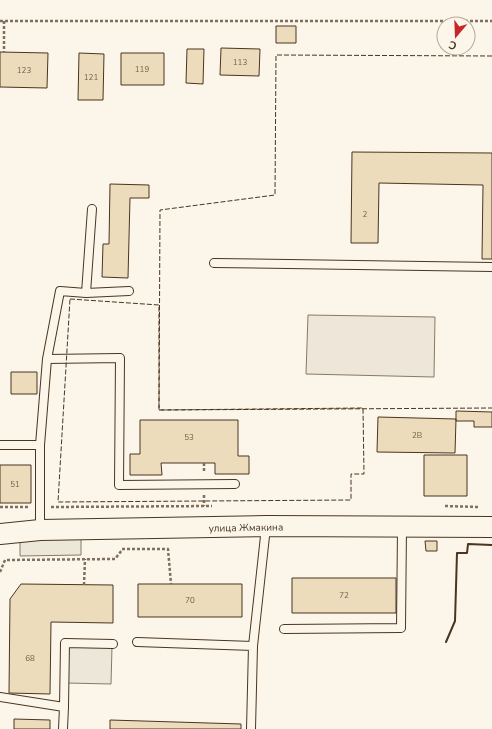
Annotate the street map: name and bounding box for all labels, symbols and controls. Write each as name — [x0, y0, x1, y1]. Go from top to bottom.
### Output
north arrow — [436, 16, 476, 56]
text: С — [446, 37, 459, 53]
house number: 113 — [233, 57, 247, 68]
house number: 119 — [135, 64, 149, 75]
house number: 123 — [17, 65, 31, 76]
house number: 121 — [84, 72, 98, 83]
house number: 2 — [363, 209, 368, 220]
house number: 2В — [412, 430, 422, 441]
house number: 53 — [184, 432, 194, 443]
house number: 51 — [10, 479, 20, 490]
street label: улица Жмакина — [209, 520, 283, 536]
house number: 72 — [339, 590, 349, 601]
house number: 70 — [185, 595, 195, 606]
house number: 68 — [25, 653, 35, 664]

